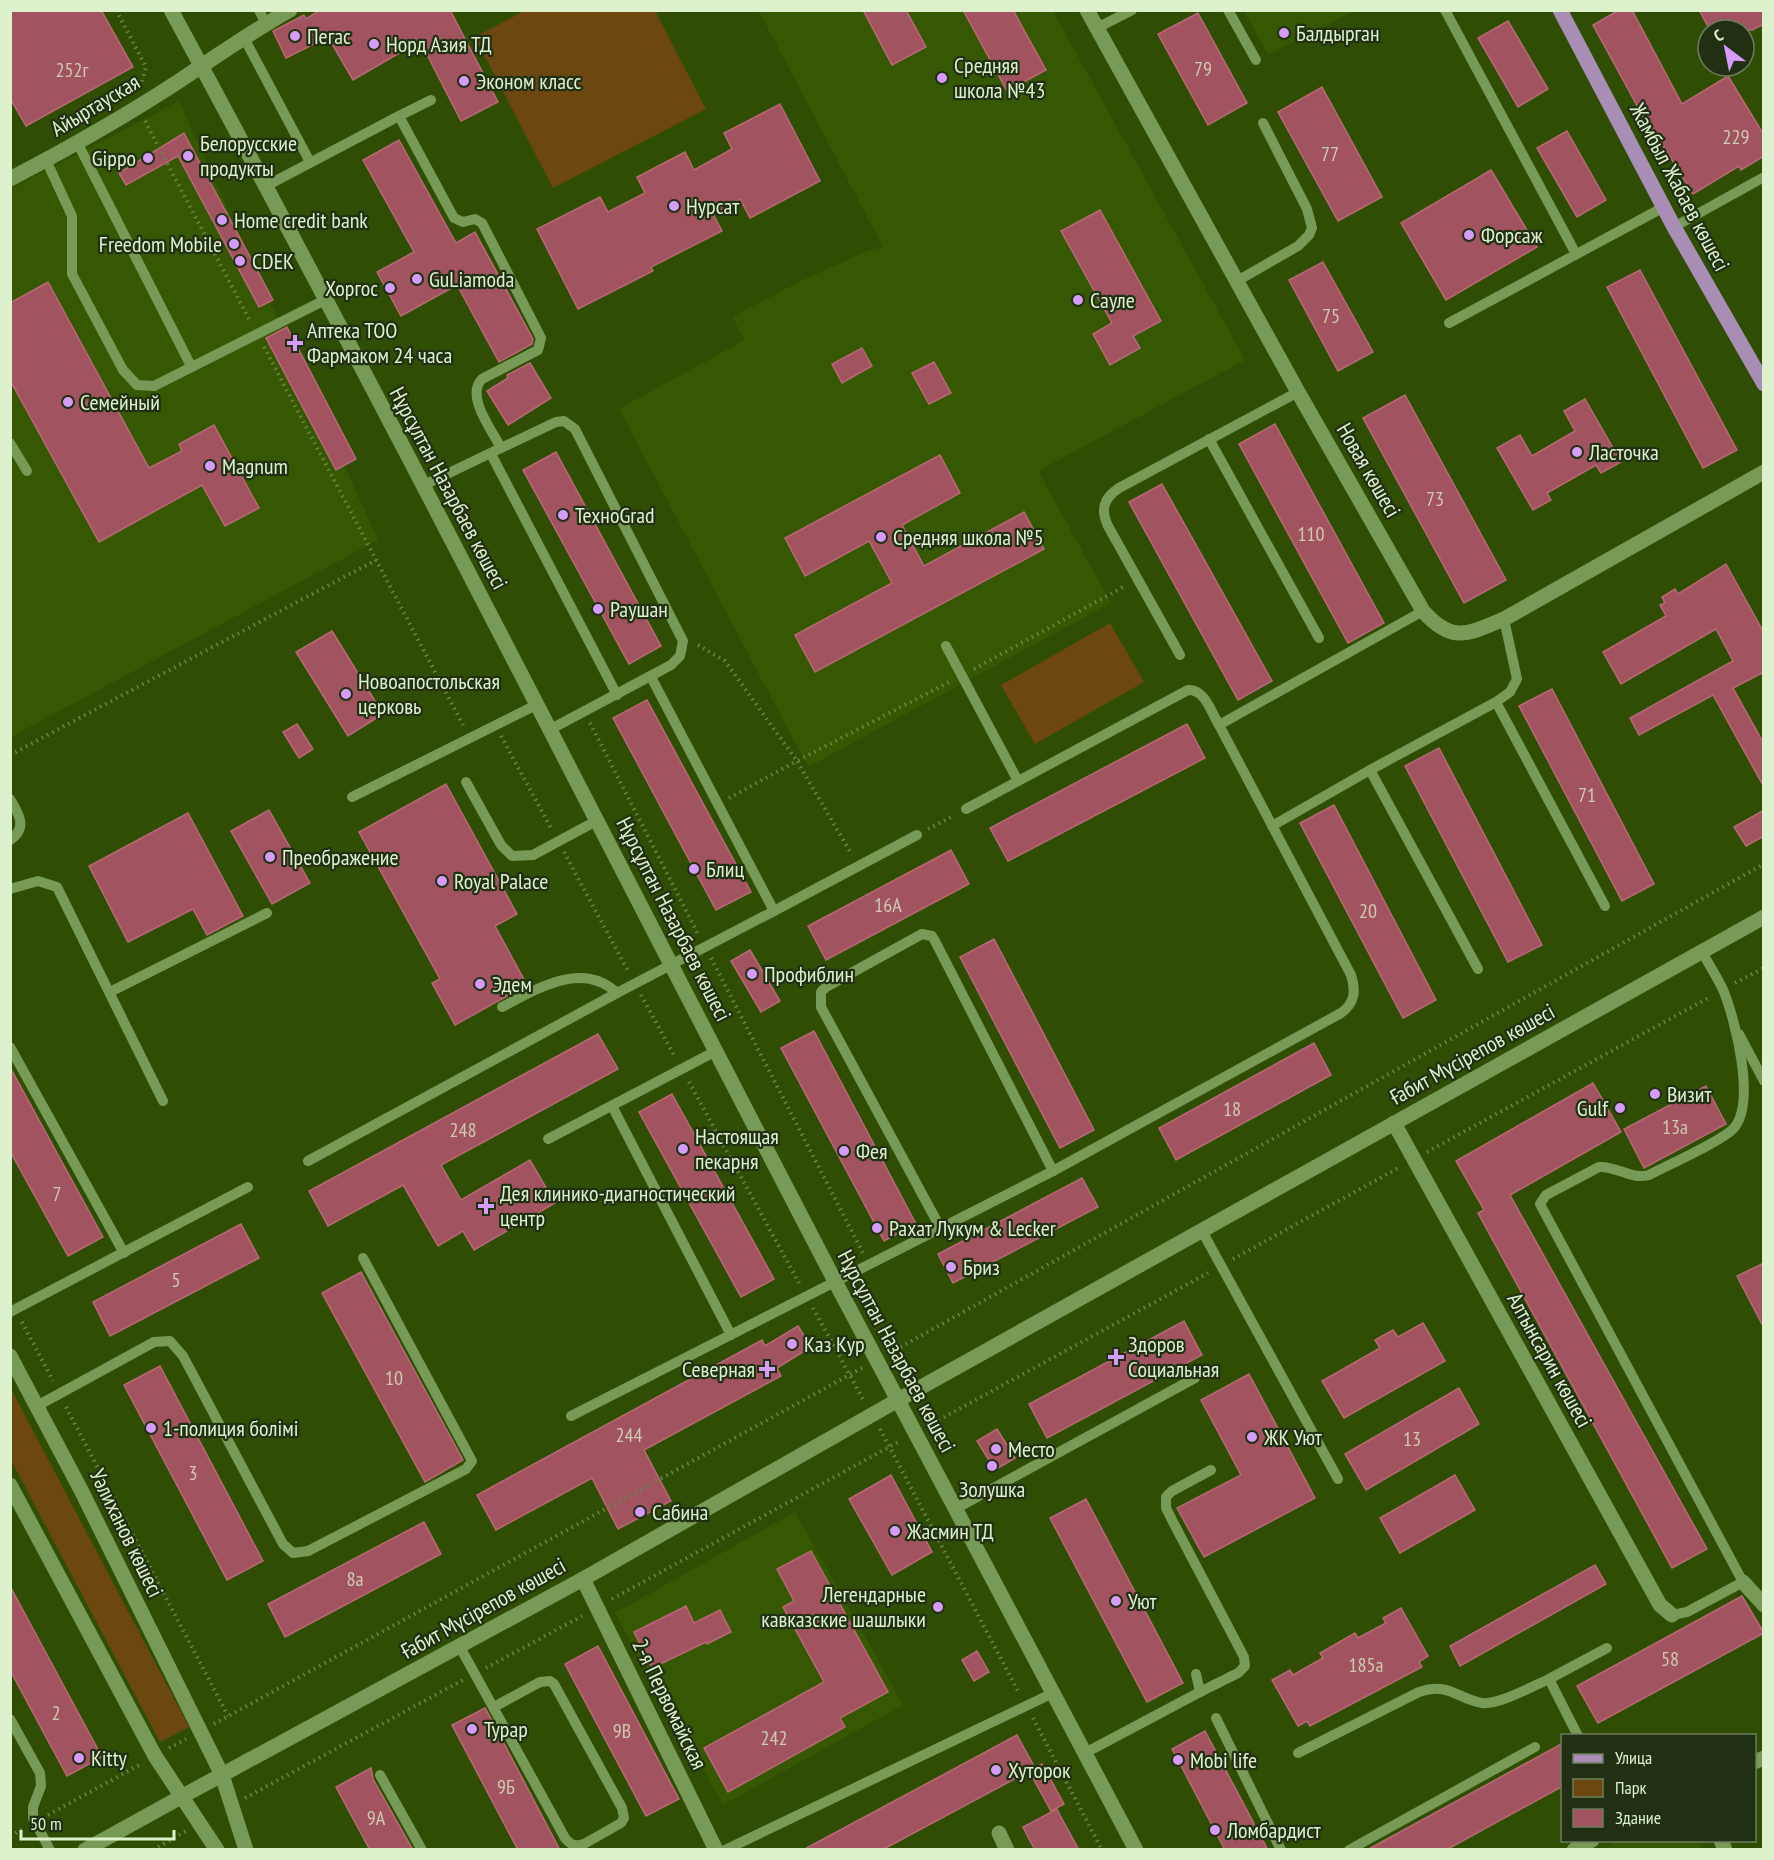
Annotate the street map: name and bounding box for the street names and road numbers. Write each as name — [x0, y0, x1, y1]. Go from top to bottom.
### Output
street label: Айыртауская — [45, 68, 145, 142]
street label: Жамбыл Жабаев көшесі — [1623, 97, 1736, 276]
street label: Нұрсұлтан Назарбаев көшесі — [384, 382, 514, 594]
street label: Новая көшесі — [1331, 418, 1407, 522]
street label: Нұрсұлтан Назарбаев көшесі — [610, 812, 738, 1026]
street label: Ғабит Мүсірепов көшесі — [1385, 997, 1559, 1111]
street label: Нұрсұлтан Назарбаев көшесі — [832, 1245, 962, 1457]
street label: Алтынсарин көшесі — [1501, 1288, 1599, 1432]
street label: Уәлиханов көшесі — [84, 1464, 170, 1602]
street label: Ғабит Мүсірепов көшесі — [396, 1551, 570, 1665]
street label: 2-я Первомайская — [626, 1634, 714, 1774]

